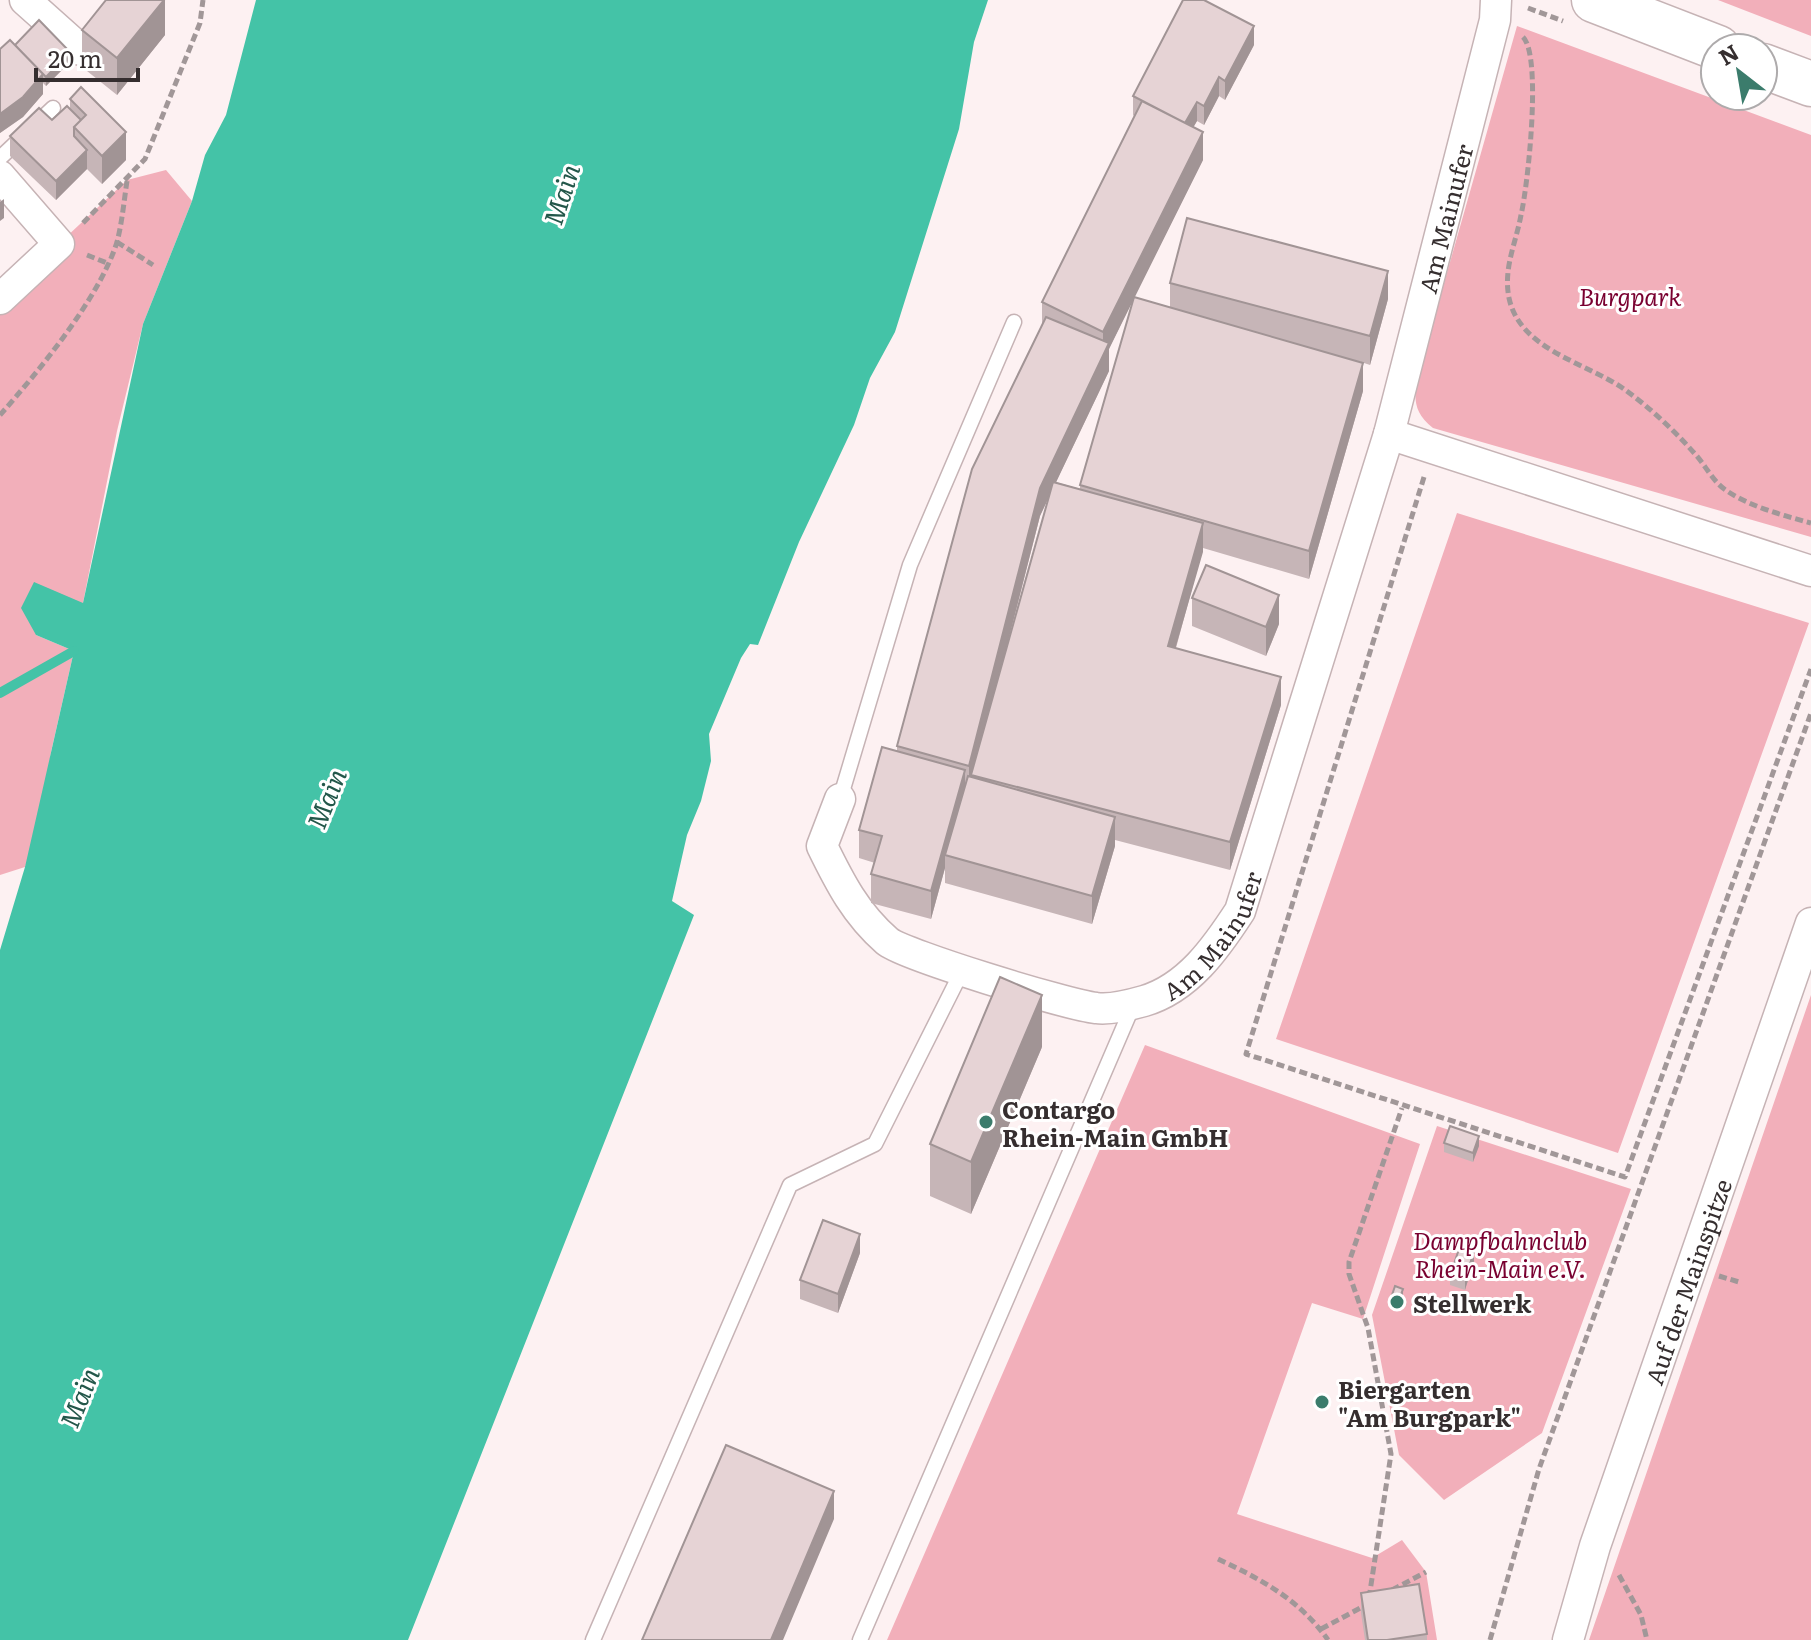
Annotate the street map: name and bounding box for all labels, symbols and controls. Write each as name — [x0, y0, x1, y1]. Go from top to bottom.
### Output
scale bar — [36, 32, 138, 82]
north arrow — [1699, 32, 1779, 112]
text: N — [1712, 35, 1744, 72]
text: 20 m — [48, 40, 102, 75]
street label: Am Mainufer — [1408, 139, 1480, 297]
water label: Main — [532, 158, 588, 230]
park label: Burgpark — [1579, 278, 1682, 313]
water label: Main — [295, 761, 355, 834]
street label: Am Mainufer — [1155, 866, 1269, 1007]
place label: Contargo Rhein-Main GmbH — [1002, 1091, 1228, 1154]
marker: Contargo Rhein-Main GmbH — [977, 1113, 995, 1131]
street label: Auf der Mainspitze — [1635, 1174, 1739, 1389]
park label: Dampfbahnclub Rhein-Main e.V. — [1413, 1222, 1587, 1285]
place label: Stellwerk — [1413, 1285, 1532, 1320]
marker: Stellwerk — [1388, 1293, 1406, 1311]
water label: Main — [48, 1360, 108, 1433]
place label: Biergarten "Am Burgpark" — [1338, 1371, 1521, 1434]
marker: Biergarten "Am Burgpark" — [1313, 1393, 1331, 1411]

